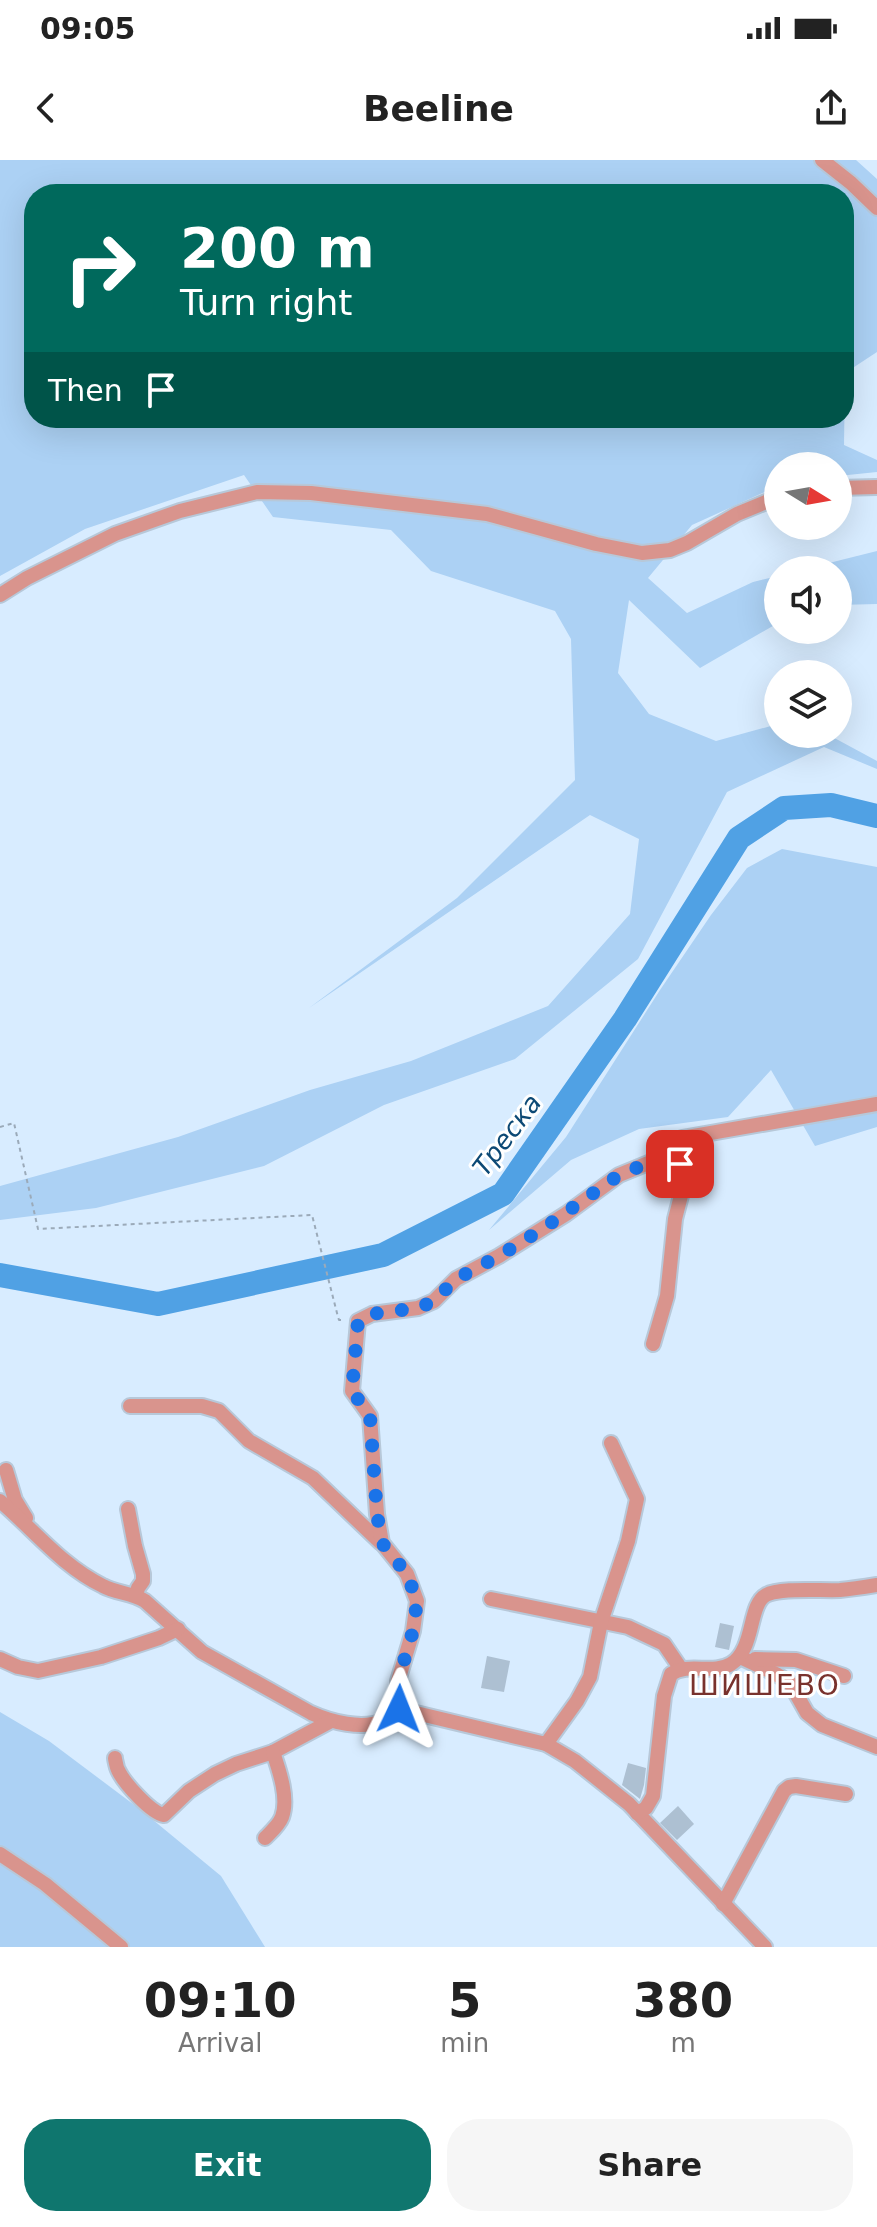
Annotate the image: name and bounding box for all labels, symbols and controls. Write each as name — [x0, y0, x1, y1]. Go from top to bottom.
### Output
text: 09:05 — [40, 11, 136, 46]
icon: back — [24, 86, 68, 130]
icon: share — [809, 86, 853, 130]
text: Beeline — [363, 88, 514, 129]
text: 200 m — [180, 215, 375, 280]
icon: right — [48, 216, 152, 320]
text: Turn right — [180, 282, 352, 323]
icon: arrive — [139, 368, 183, 412]
text: Then — [48, 373, 123, 408]
north arrow — [764, 452, 852, 540]
map controls — [764, 452, 852, 748]
button: sound — [764, 556, 852, 644]
button: layers — [764, 660, 852, 748]
water label: Треска — [467, 1088, 547, 1182]
pin — [646, 1130, 714, 1198]
icon: arrive — [658, 1142, 702, 1186]
position arrow — [357, 1667, 441, 1751]
district label: ШИШЕВО — [689, 1669, 841, 1702]
text: 09:10 — [144, 1972, 297, 2028]
text: 5 — [448, 1972, 481, 2028]
text: 380 — [633, 1972, 733, 2028]
text: Arrival — [178, 2028, 262, 2058]
text: min — [440, 2028, 489, 2058]
text: m — [670, 2028, 696, 2058]
button: Exit — [24, 2119, 431, 2211]
button: Share — [447, 2119, 853, 2211]

